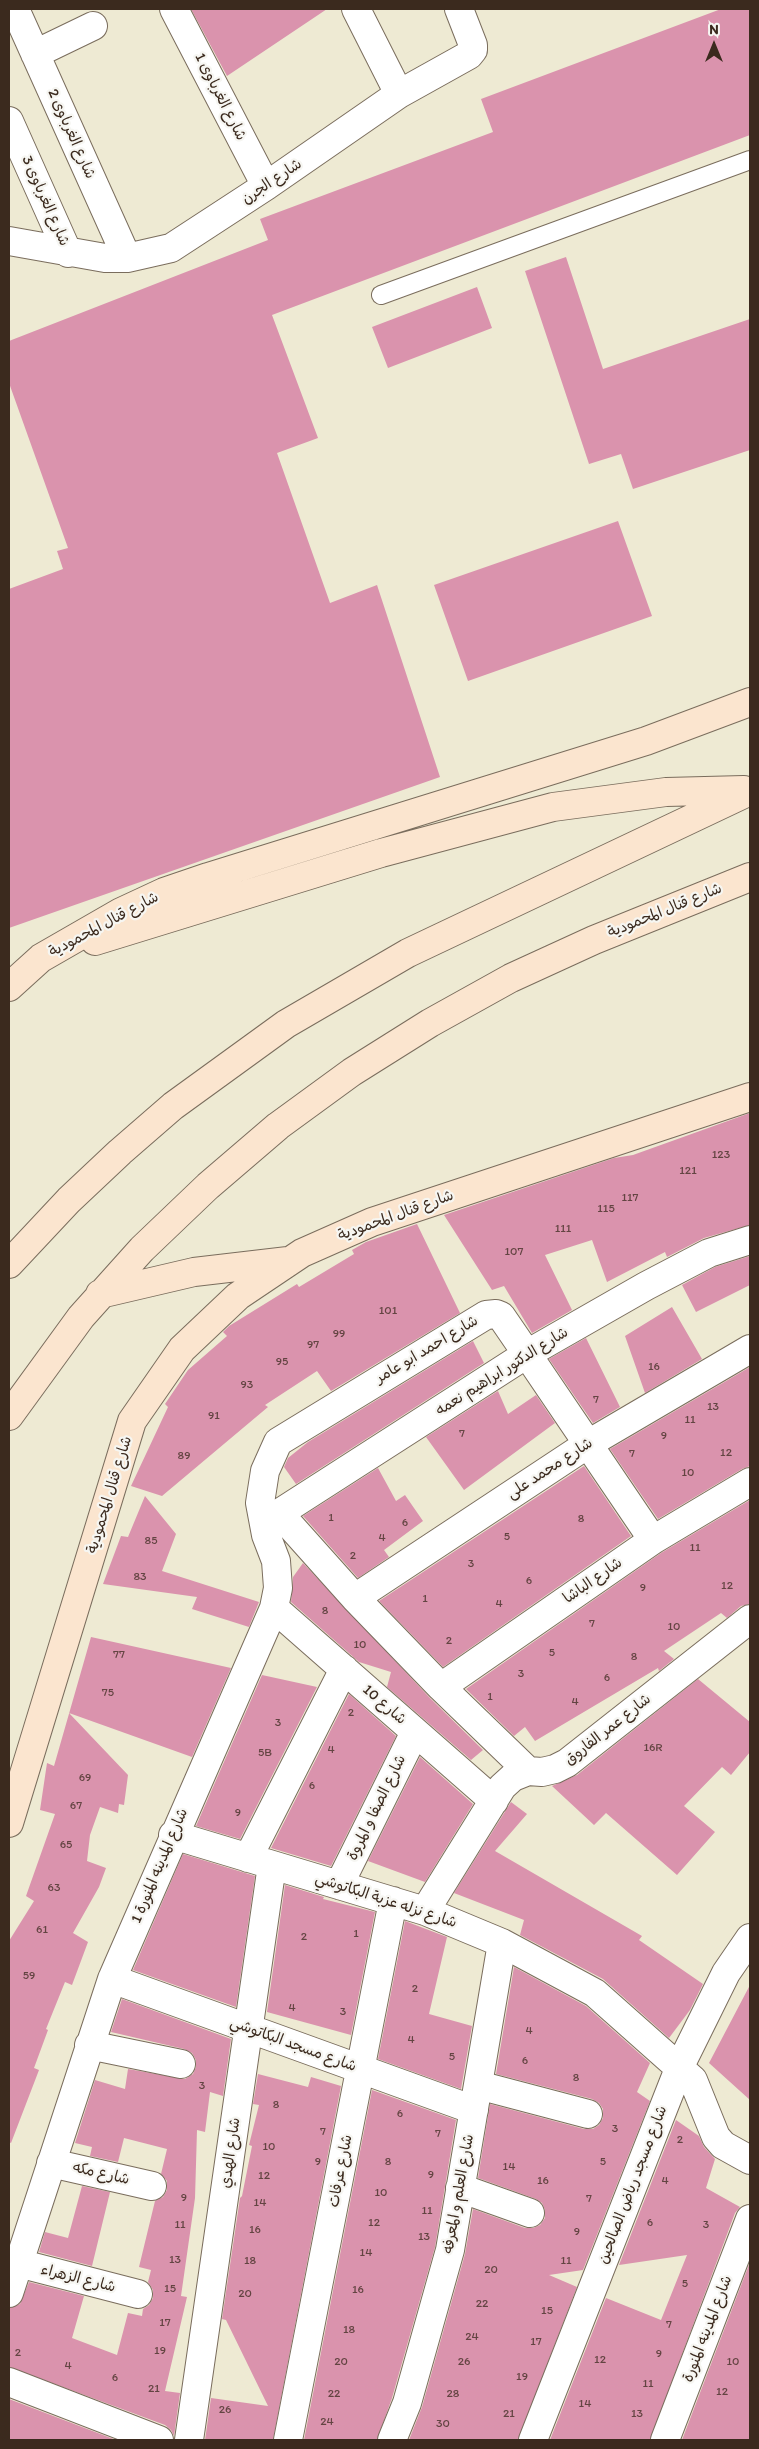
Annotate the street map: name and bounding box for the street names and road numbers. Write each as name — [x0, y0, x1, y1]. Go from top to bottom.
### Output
street label: شارع الغرباوى 1 — [190, 50, 250, 144]
street label: شارع الغرباوى 2 — [43, 86, 99, 182]
street label: شارع الغرباوى 3 — [17, 153, 73, 249]
street label: شارع الجرن — [239, 155, 305, 209]
street label: شارع قنال المحمودية — [605, 880, 725, 942]
street label: شارع قنال المحمودية — [46, 888, 162, 962]
street label: شارع قنال المحمودية — [336, 1187, 456, 1245]
street label: شارع احمد ابو عامر — [372, 1312, 482, 1388]
street label: شارع الدكتور ابراهيم نعمه — [432, 1324, 572, 1420]
street label: شارع قنال المحمودية — [84, 1434, 136, 1556]
street label: شارع محمد على — [504, 1435, 596, 1503]
street label: شارع الباشا — [560, 1554, 626, 1608]
street label: شارع 10 — [358, 1681, 410, 1729]
street label: شارع عمر الفاروق — [561, 1691, 655, 1769]
street label: شارع الصفا و المروة — [344, 1752, 410, 1864]
street label: شارع المدينه المنورة 1 — [128, 1806, 192, 1926]
street label: شارع نزله عزبة البكاتوشي — [313, 1870, 459, 1932]
street label: شارع مسجد البكاتوشي — [227, 2014, 359, 2076]
street label: شارع مسجد رياض الصالحين — [594, 2103, 672, 2267]
street label: شارع الهدي — [217, 2116, 245, 2190]
street label: شارع عرفات — [325, 2133, 357, 2209]
street label: شارع العلم و المعرفه — [440, 2133, 478, 2255]
street label: شارع مكه — [71, 2159, 131, 2189]
street label: شارع الزهراء — [39, 2261, 117, 2297]
street label: شارع المدينه المنورة — [679, 2273, 737, 2385]

